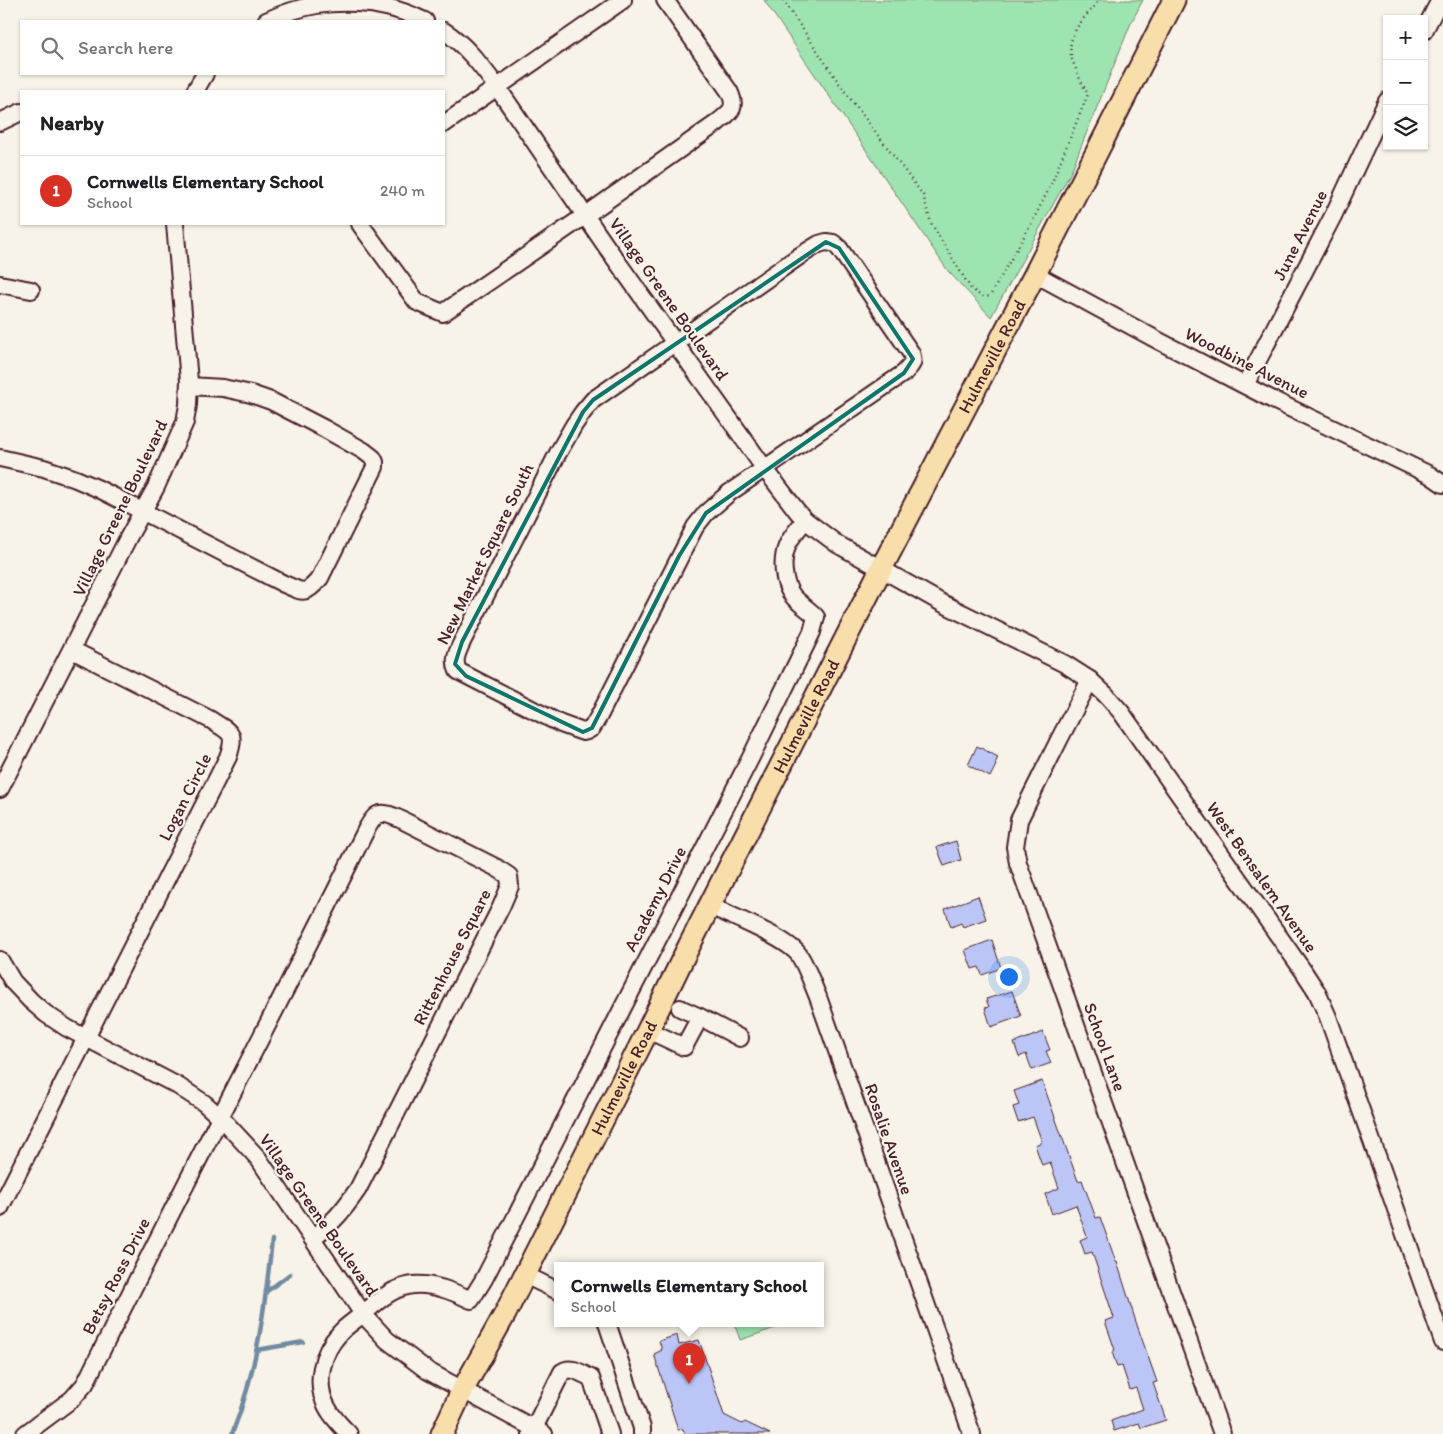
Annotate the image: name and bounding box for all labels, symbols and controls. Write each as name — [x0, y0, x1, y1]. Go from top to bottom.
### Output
map controls — [1383, 15, 1428, 150]
button: + — [1383, 15, 1428, 60]
search box — [20, 20, 445, 75]
icon: search — [38, 34, 66, 62]
text: Search here — [78, 36, 173, 59]
button: − — [1383, 60, 1428, 105]
button: layers — [1383, 105, 1428, 150]
text: Nearby — [40, 110, 104, 135]
text: Cornwells Elementary School — [87, 170, 324, 193]
text: 1 — [52, 181, 60, 200]
text: 240 m — [380, 181, 425, 200]
street label: June Avenue — [1268, 186, 1332, 284]
text: School — [87, 193, 133, 212]
street label: Village Greene Boulevard — [604, 213, 734, 385]
street label: Hulmeville Road — [953, 295, 1031, 417]
street label: Woodbine Avenue — [1181, 322, 1313, 404]
street label: Village Greene Boulevard — [68, 416, 172, 600]
street label: New Market Square South — [431, 460, 539, 648]
street label: Hulmeville Road — [768, 655, 844, 777]
street label: Logan Circle — [154, 749, 216, 845]
street label: West Bensalem Avenue — [1202, 797, 1322, 957]
street label: Academy Drive — [619, 843, 691, 955]
street label: Rittenhouse Square — [408, 885, 496, 1029]
your location — [996, 964, 1022, 990]
street label: School Lane — [1079, 1000, 1131, 1094]
street label: Hulmeville Road — [586, 1017, 662, 1139]
street label: Rosalie Avenue — [860, 1080, 918, 1198]
street label: Village Greene Boulevard — [254, 1129, 384, 1301]
street label: Betsy Ross Drive — [77, 1214, 155, 1338]
popup — [554, 1262, 824, 1327]
text: Cornwells Elementary School — [571, 1274, 807, 1297]
text: School — [571, 1297, 616, 1316]
pin: 1 — [673, 1343, 705, 1384]

